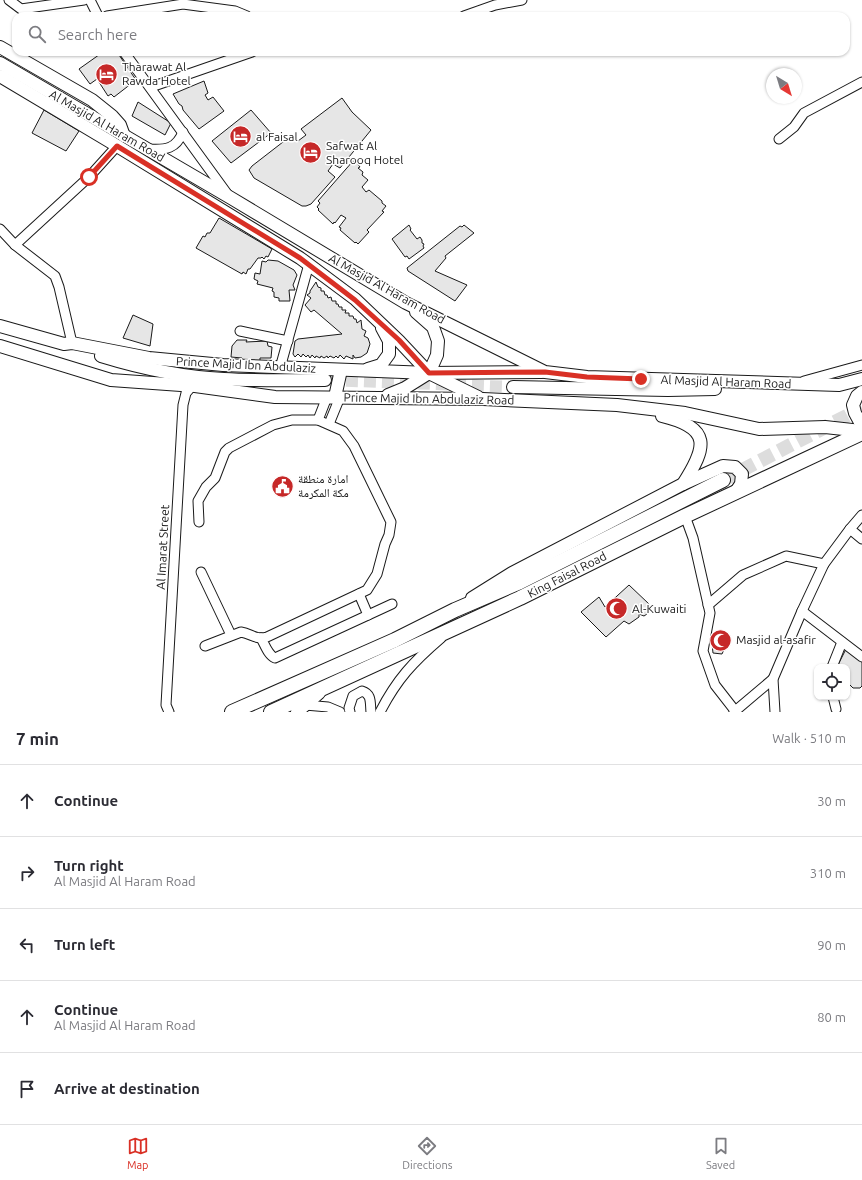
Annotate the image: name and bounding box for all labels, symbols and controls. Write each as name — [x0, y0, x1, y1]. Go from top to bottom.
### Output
search box — [12, 12, 850, 56]
icon: search — [26, 23, 48, 45]
text: Search here — [58, 26, 137, 43]
place label: Tharawat Al Rawda Hotel — [122, 60, 191, 87]
hotel icon: Tharawat Al Rawda Hotel — [94, 61, 120, 87]
north arrow — [766, 68, 802, 104]
street label: Al Masjid Al Haram Road — [47, 87, 167, 164]
hotel icon: al Faisal — [228, 124, 254, 150]
place label: al Faisal — [256, 130, 298, 143]
place label: Safwat Al Sharooq Hotel — [326, 139, 404, 166]
hotel icon: Safwat Al Sharooq Hotel — [298, 140, 324, 166]
route start — [80, 168, 98, 186]
street label: Al Masjid Al Haram Road — [327, 251, 448, 326]
street label: Prince Majid Ibn Abdulaziz — [176, 354, 317, 375]
route end — [632, 370, 650, 388]
street label: Al Masjid Al Haram Road — [660, 373, 792, 390]
street label: Prince Majid Ibn Abdulaziz Road — [344, 391, 514, 406]
place label: امارة منطقة مكة المكرمة — [298, 472, 349, 499]
public building icon: امارة منطقة مكة المكرمة — [269, 473, 295, 499]
street label: Al Imarat Street — [154, 504, 171, 590]
street label: King Faisal Road — [525, 549, 608, 600]
mosque icon: Al-Kuwaiti — [603, 596, 629, 622]
place label: Al-Kuwaiti — [632, 602, 687, 615]
mosque icon: Masjid al-asafir — [708, 627, 734, 653]
place label: Masjid al-asafir — [736, 633, 816, 646]
map controls — [814, 664, 850, 700]
button: locate — [814, 664, 850, 700]
text: 7 min — [16, 729, 59, 748]
text: Walk · 510 m — [772, 731, 846, 745]
icon: ahead — [16, 790, 38, 812]
text: Continue — [54, 792, 118, 809]
text: 30 m — [817, 794, 846, 808]
text: Turn right — [54, 857, 124, 874]
icon: right — [16, 862, 38, 884]
text: 310 m — [810, 866, 846, 880]
text: Al Masjid Al Haram Road — [54, 874, 196, 888]
icon: left — [16, 934, 38, 956]
text: Turn left — [54, 936, 115, 953]
text: 90 m — [817, 938, 846, 952]
text: Continue — [54, 1001, 118, 1018]
icon: ahead — [16, 1006, 38, 1028]
text: 80 m — [817, 1010, 846, 1024]
text: Al Masjid Al Haram Road — [54, 1018, 196, 1032]
icon: arrive — [16, 1078, 38, 1100]
text: Arrive at destination — [54, 1080, 200, 1097]
tab: Map — [127, 1135, 149, 1171]
tab: Directions — [402, 1135, 452, 1171]
tab: Saved — [706, 1135, 735, 1171]

